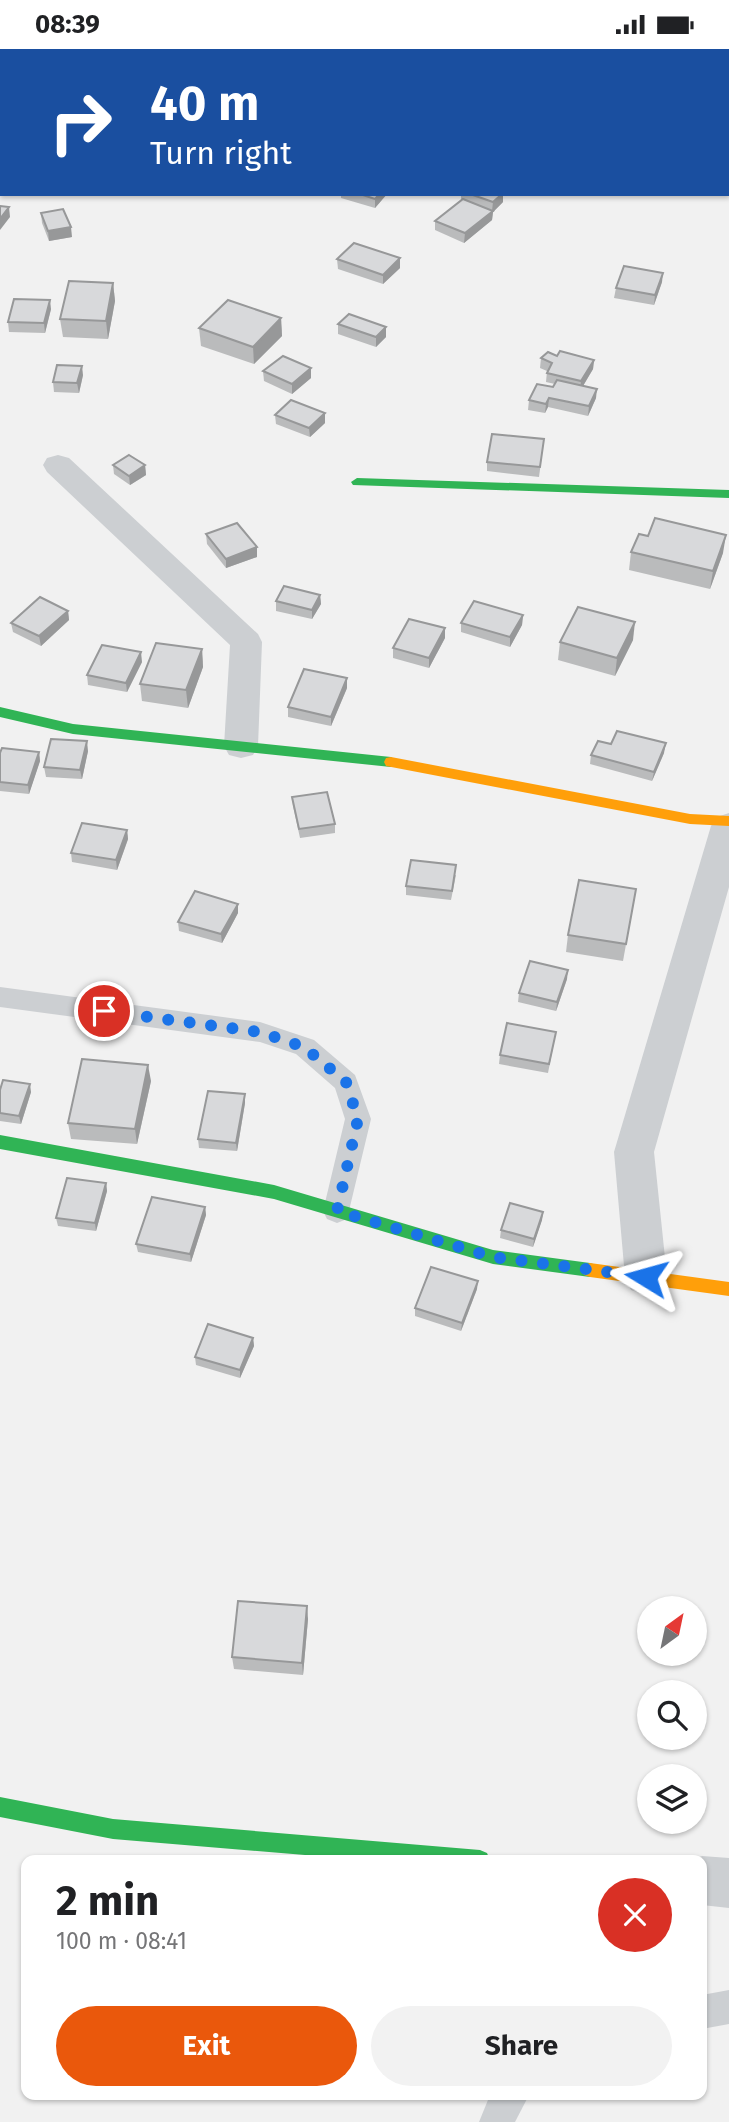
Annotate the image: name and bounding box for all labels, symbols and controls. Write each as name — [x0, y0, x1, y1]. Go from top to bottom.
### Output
text: 08:39 — [35, 9, 100, 40]
text: 40 m — [150, 74, 259, 133]
icon: right — [35, 77, 126, 168]
text: Turn right — [150, 134, 292, 172]
pin — [74, 981, 134, 1041]
icon: arrive — [85, 992, 123, 1030]
position arrow — [609, 1240, 683, 1314]
north arrow — [637, 1596, 707, 1666]
map controls — [637, 1596, 707, 1834]
button: search — [637, 1680, 707, 1750]
button: layers — [637, 1764, 707, 1834]
text: 2 min — [56, 1876, 159, 1926]
button: close — [598, 1878, 672, 1952]
text: 100 m · 08:41 — [56, 1927, 187, 1955]
button: Exit — [56, 2006, 357, 2086]
button: Share — [371, 2006, 672, 2086]

